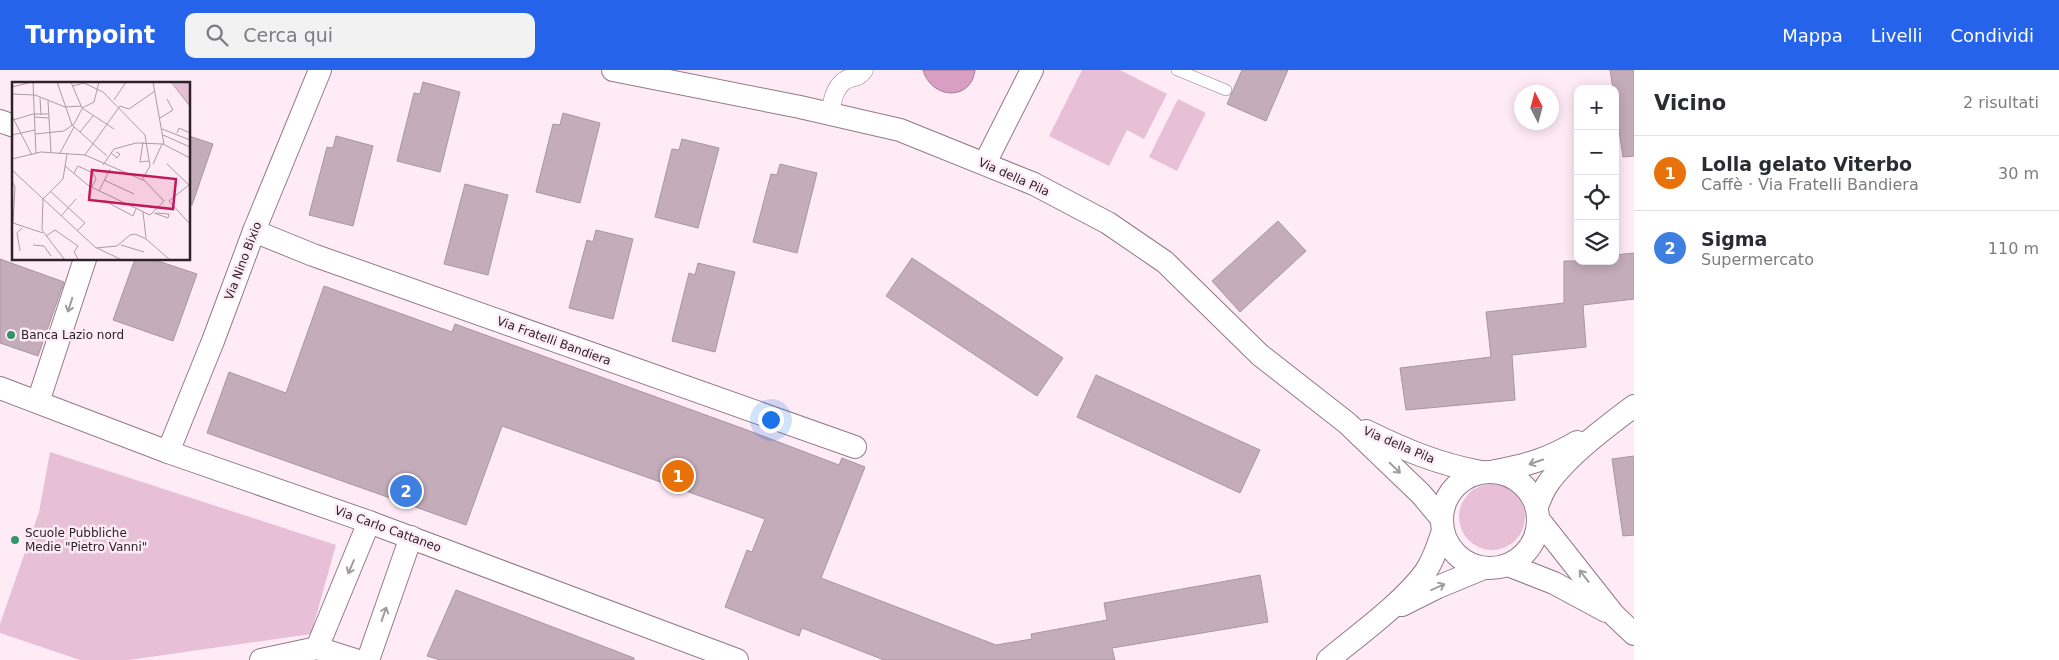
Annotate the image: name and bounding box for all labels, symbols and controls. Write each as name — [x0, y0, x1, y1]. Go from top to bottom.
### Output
search box — [185, 13, 535, 58]
text: Turnpoint — [25, 21, 155, 49]
icon: search — [203, 21, 231, 49]
text: Cerca qui — [243, 24, 333, 46]
text: Mappa — [1782, 25, 1843, 46]
text: Livelli — [1871, 25, 1923, 46]
text: Condividi — [1951, 25, 2034, 46]
inset map — [12, 82, 190, 260]
north arrow — [1514, 85, 1559, 130]
map controls — [1574, 85, 1619, 265]
button: + — [1574, 85, 1619, 130]
text: Vicino — [1654, 91, 1726, 115]
text: 2 risultati — [1963, 93, 2039, 112]
button: − — [1574, 130, 1619, 175]
text: Lolla gelato Viterbo — [1701, 153, 1912, 175]
street label: Via della Pila — [976, 155, 1052, 199]
text: 1 — [1664, 164, 1676, 183]
text: 30 m — [1998, 164, 2039, 183]
button: locate — [1574, 175, 1619, 220]
text: Caffè · Via Fratelli Bandiera — [1701, 175, 1919, 194]
street label: Via Nino Bixio — [222, 220, 264, 302]
button: layers — [1574, 220, 1619, 265]
text: Sigma — [1701, 228, 1767, 250]
text: 2 — [1664, 239, 1676, 258]
text: 110 m — [1988, 239, 2039, 258]
text: Supermercato — [1701, 250, 1814, 269]
one-way arrow — [65, 297, 74, 312]
street label: Via Fratelli Bandiera — [495, 314, 613, 368]
place label: Banca Lazio nord — [21, 328, 124, 342]
marker: Banca Lazio nord — [5, 329, 17, 341]
your location — [758, 407, 784, 433]
street label: Via della Pila — [1361, 424, 1437, 466]
pin: 1 — [662, 457, 694, 495]
one-way arrow — [1529, 458, 1544, 467]
one-way arrow — [1389, 462, 1402, 474]
pin: 2 — [390, 472, 422, 510]
street label: Via Carlo Cattaneo — [333, 503, 443, 555]
place label: Scuole Pubbliche Medie "Pietro Vanni" — [25, 526, 147, 554]
marker: Scuole Pubbliche Medie "Pietro Vanni" — [9, 534, 21, 546]
one-way arrow — [346, 559, 355, 574]
one-way arrow — [1579, 569, 1589, 583]
one-way arrow — [1430, 582, 1445, 592]
one-way arrow — [380, 607, 389, 622]

